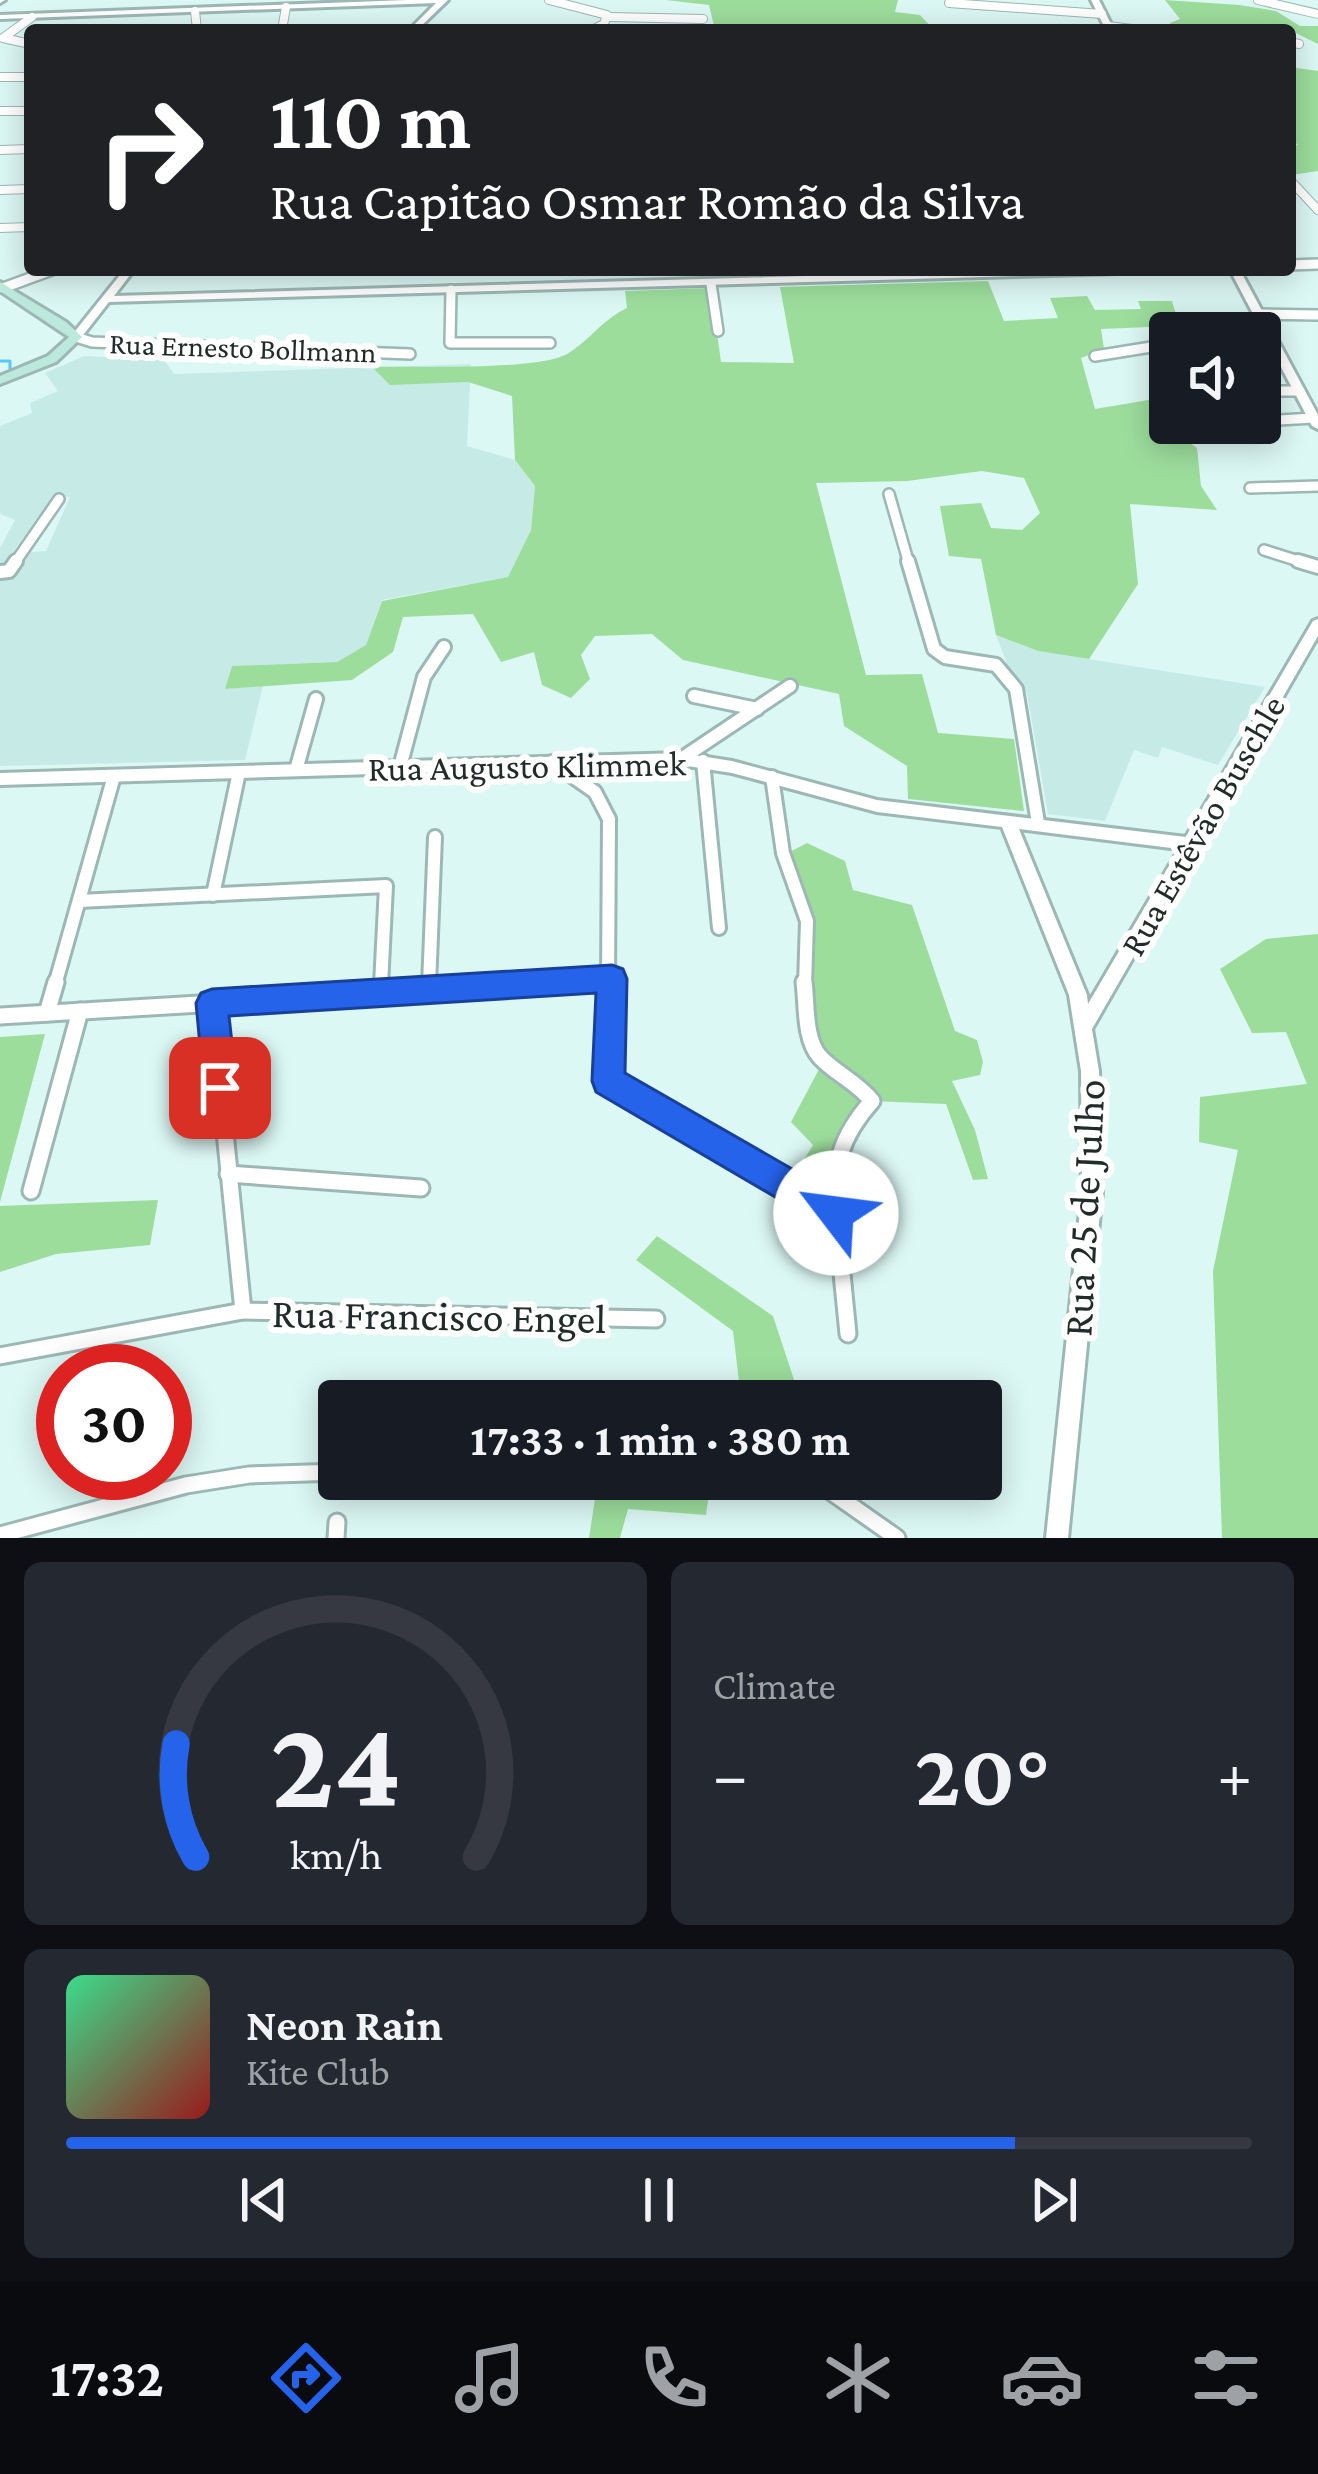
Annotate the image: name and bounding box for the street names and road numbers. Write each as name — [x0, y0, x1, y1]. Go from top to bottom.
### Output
street label: Rua Ernesto Bollmann — [109, 326, 377, 369]
street label: Rua Estêvão Buschle — [1112, 689, 1293, 962]
street label: Rua Augusto Klimmek — [367, 743, 687, 789]
street label: Rua 25 de Julho — [1053, 1078, 1114, 1338]
street label: Rua Francisco Engel — [271, 1289, 607, 1342]

